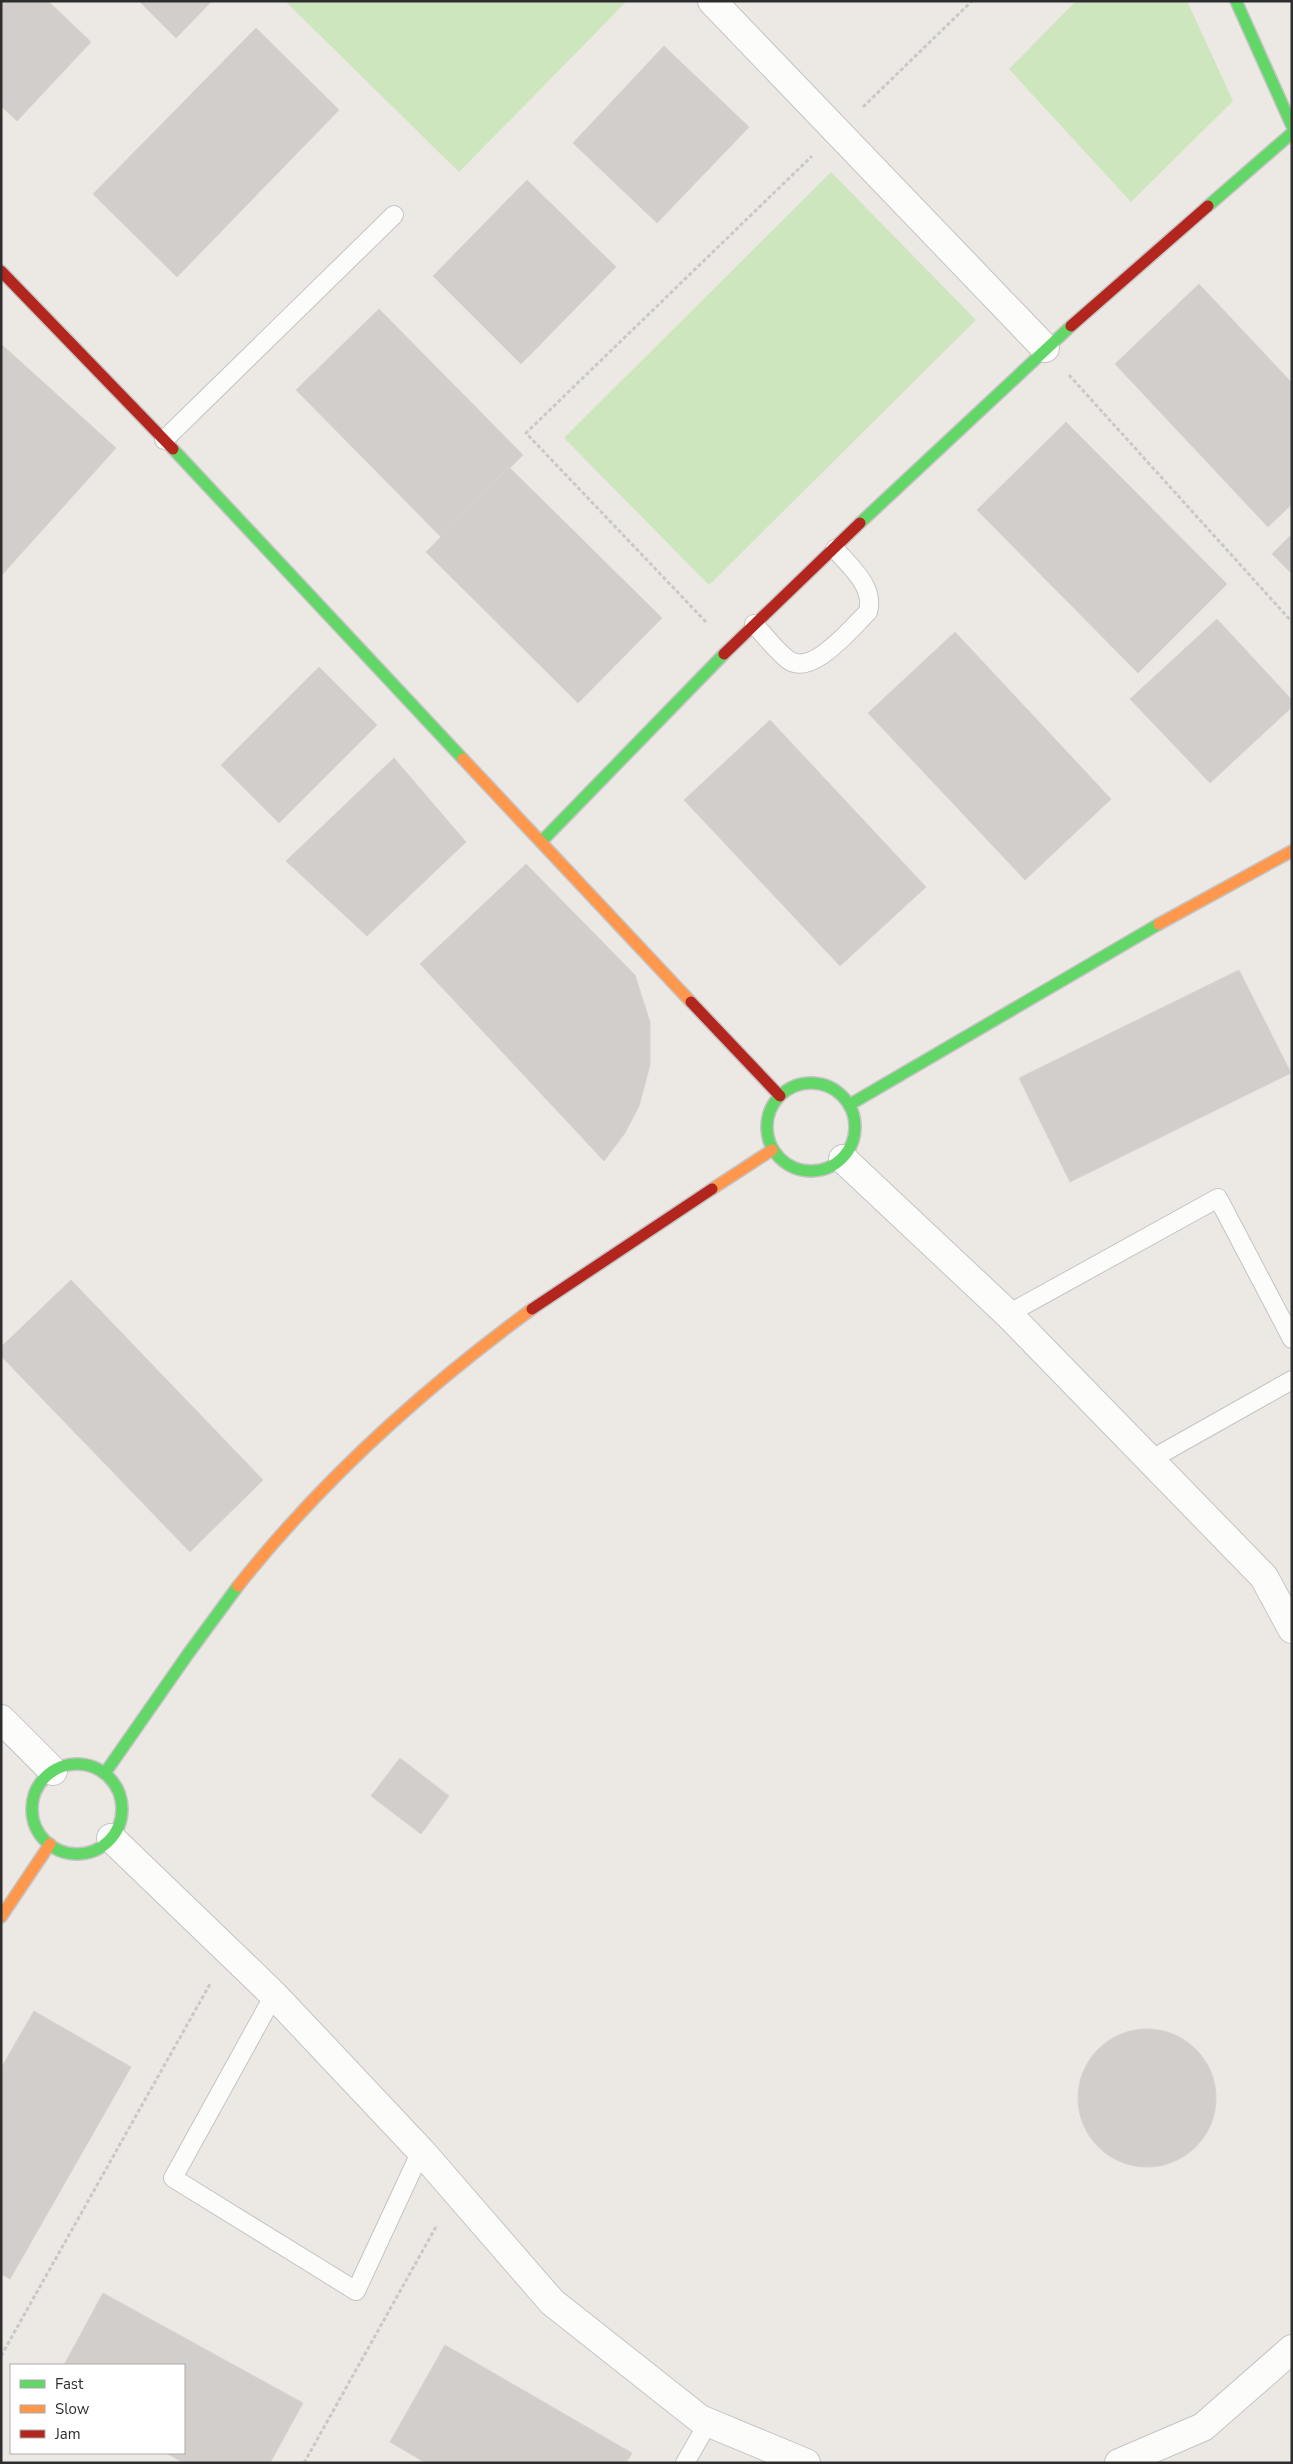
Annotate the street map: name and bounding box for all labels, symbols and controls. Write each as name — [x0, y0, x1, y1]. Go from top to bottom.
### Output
legend — [10, 2364, 185, 2454]
text: Fast — [55, 2374, 84, 2394]
text: Slow — [55, 2399, 90, 2419]
text: Jam — [54, 2424, 81, 2444]

